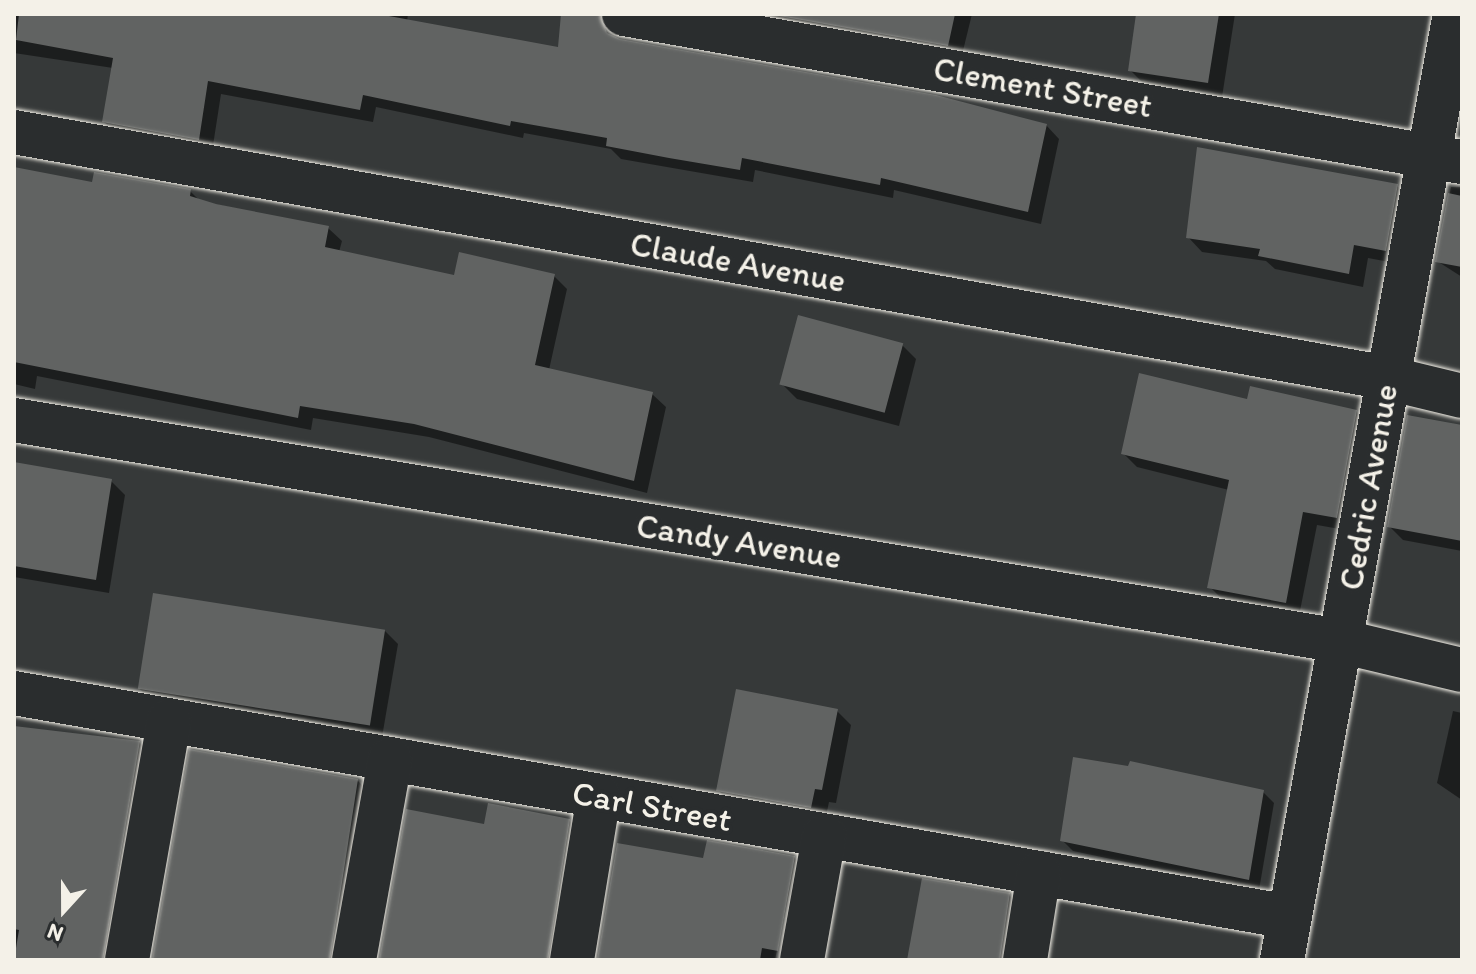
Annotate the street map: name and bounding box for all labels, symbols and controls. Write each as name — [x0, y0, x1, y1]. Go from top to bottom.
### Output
street label: Clement Street — [931, 48, 1155, 126]
street label: Claude Avenue — [628, 223, 848, 301]
street label: Cedric Avenue — [1330, 381, 1406, 593]
street label: Candy Avenue — [634, 505, 844, 577]
street label: Carl Street — [570, 772, 734, 840]
north arrow — [24, 870, 104, 950]
text: N — [43, 918, 67, 948]

